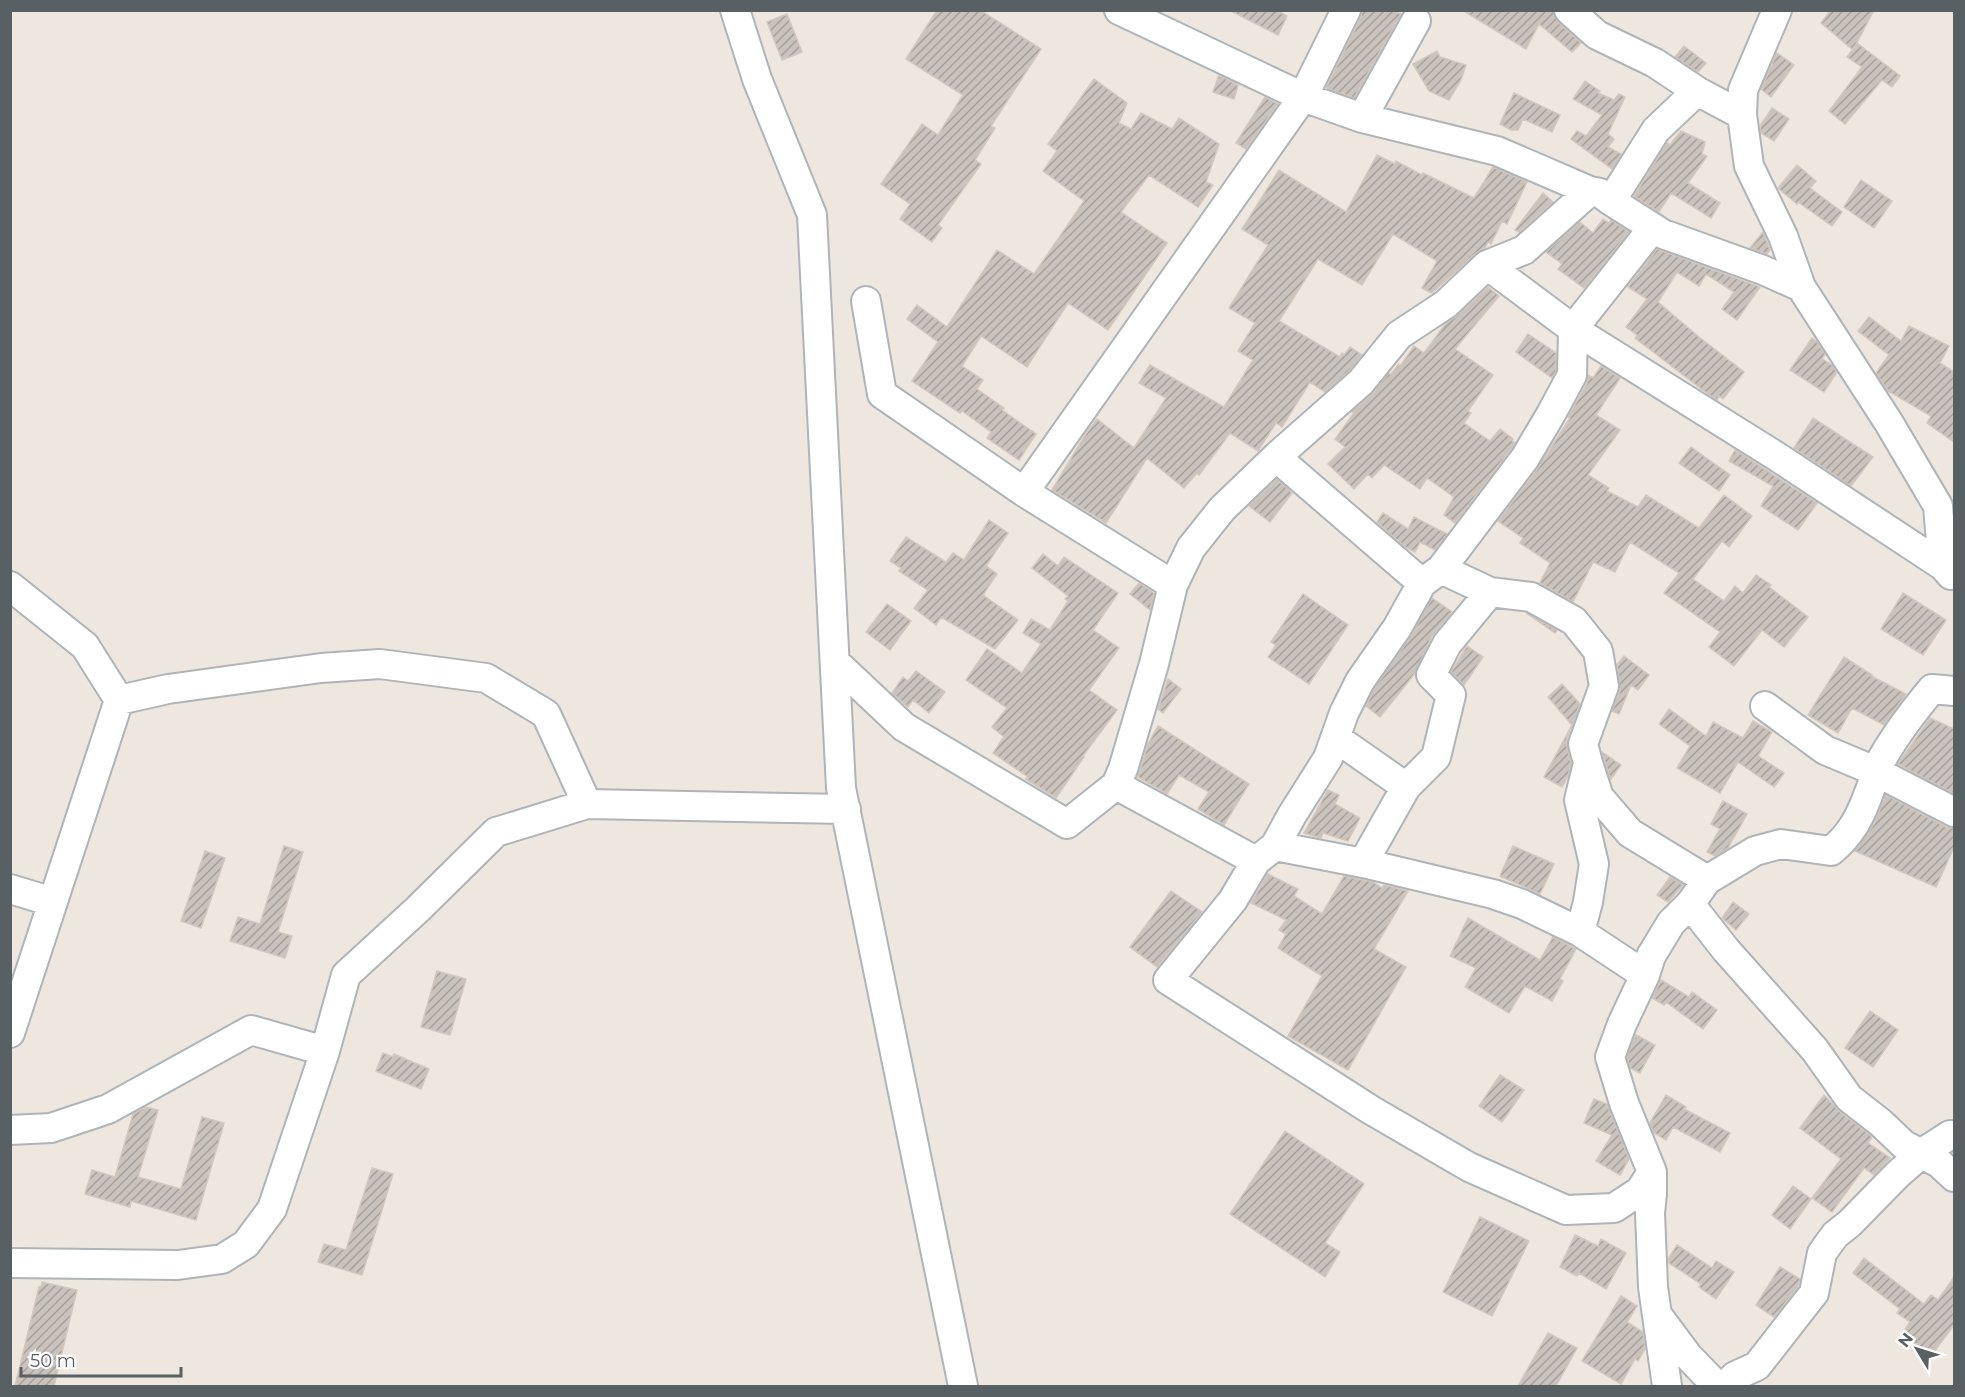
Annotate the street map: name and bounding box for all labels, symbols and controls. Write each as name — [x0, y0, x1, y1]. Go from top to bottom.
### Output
north arrow — [1887, 1319, 1947, 1379]
text: N — [1894, 1329, 1917, 1351]
scale bar — [21, 1340, 182, 1378]
text: 50 m — [30, 1350, 76, 1372]

